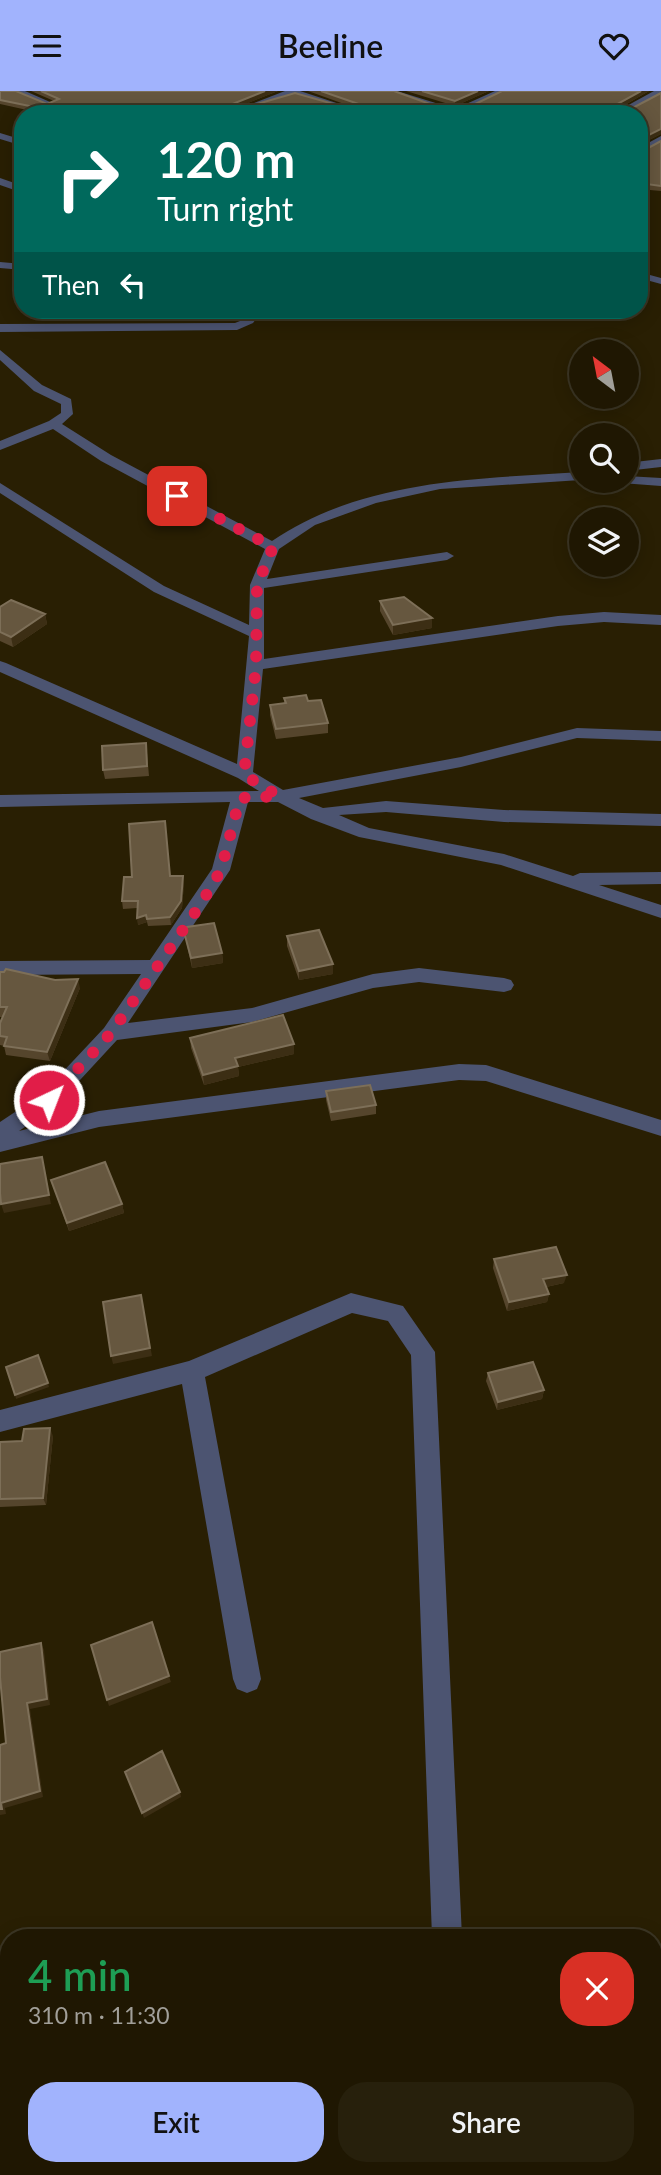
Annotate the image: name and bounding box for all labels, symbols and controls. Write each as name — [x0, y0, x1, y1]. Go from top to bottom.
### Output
text: Beeline — [278, 26, 383, 65]
icon: menu — [28, 27, 66, 65]
icon: heart — [595, 27, 633, 65]
text: 120 m — [157, 130, 295, 188]
icon: right — [42, 133, 133, 224]
text: Turn right — [157, 189, 293, 228]
icon: left — [114, 266, 152, 304]
text: Then — [42, 269, 100, 301]
north arrow — [569, 339, 639, 409]
map controls — [569, 339, 639, 577]
button: search — [569, 423, 639, 493]
pin — [147, 466, 207, 526]
icon: arrive — [158, 477, 196, 515]
button: layers — [569, 507, 639, 577]
position arrow — [12, 1063, 86, 1137]
text: 4 min — [28, 1950, 132, 2000]
button: close — [560, 1952, 634, 2026]
text: 310 m · 11:30 — [28, 2001, 170, 2029]
button: Exit — [28, 2082, 324, 2162]
button: Share — [338, 2082, 634, 2162]

